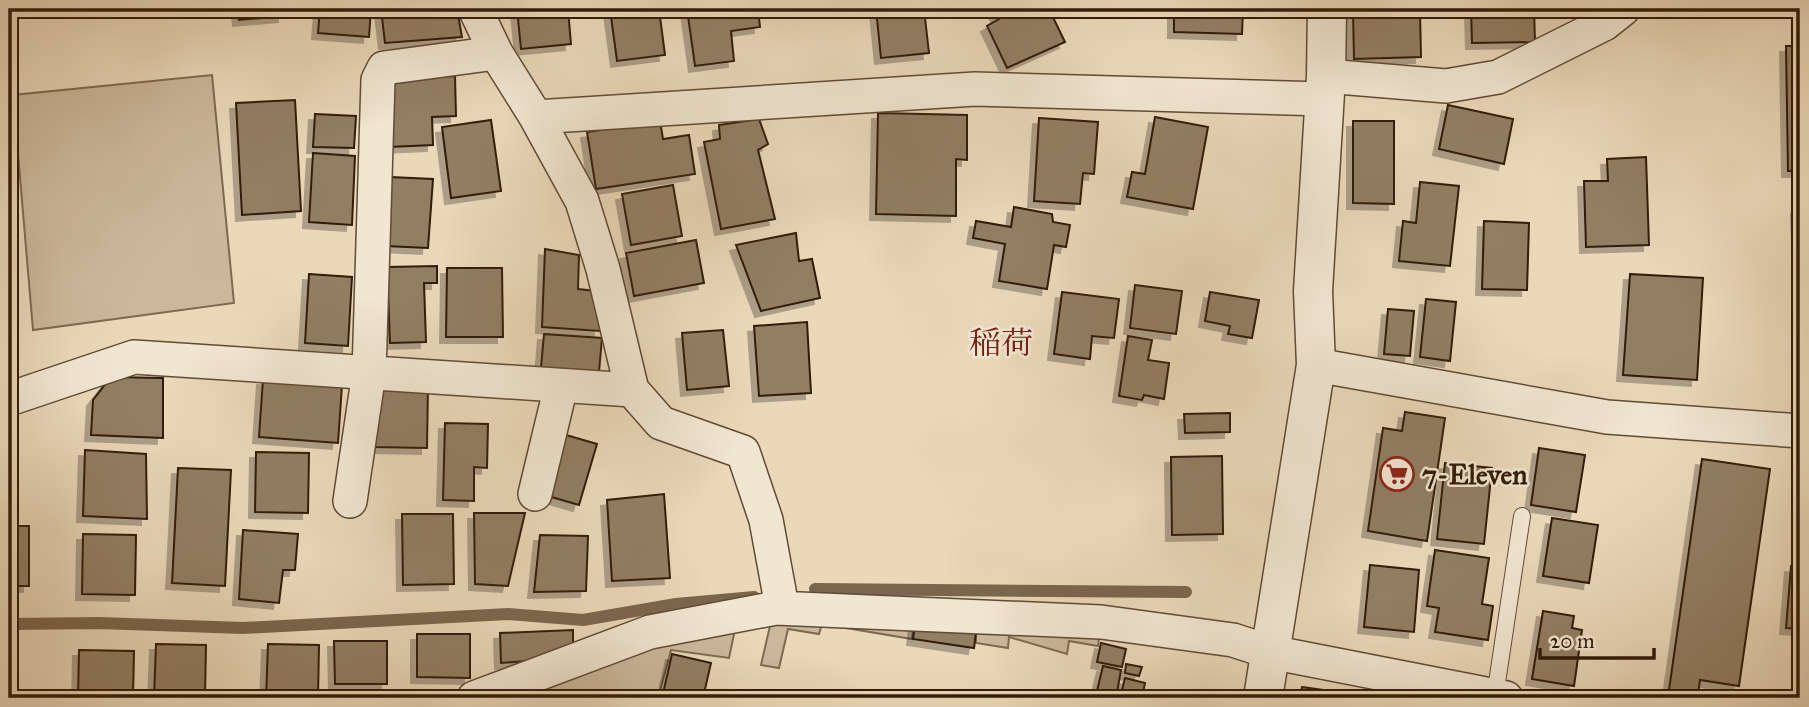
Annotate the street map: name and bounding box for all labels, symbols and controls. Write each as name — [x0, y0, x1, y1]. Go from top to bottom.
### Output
district label: 稲荷 — [969, 324, 1033, 363]
supermarket icon: 7-Eleven — [1378, 455, 1416, 493]
place label: 7-Eleven — [1422, 457, 1527, 492]
scale bar — [1540, 616, 1653, 660]
text: 20 m — [1550, 628, 1595, 654]

